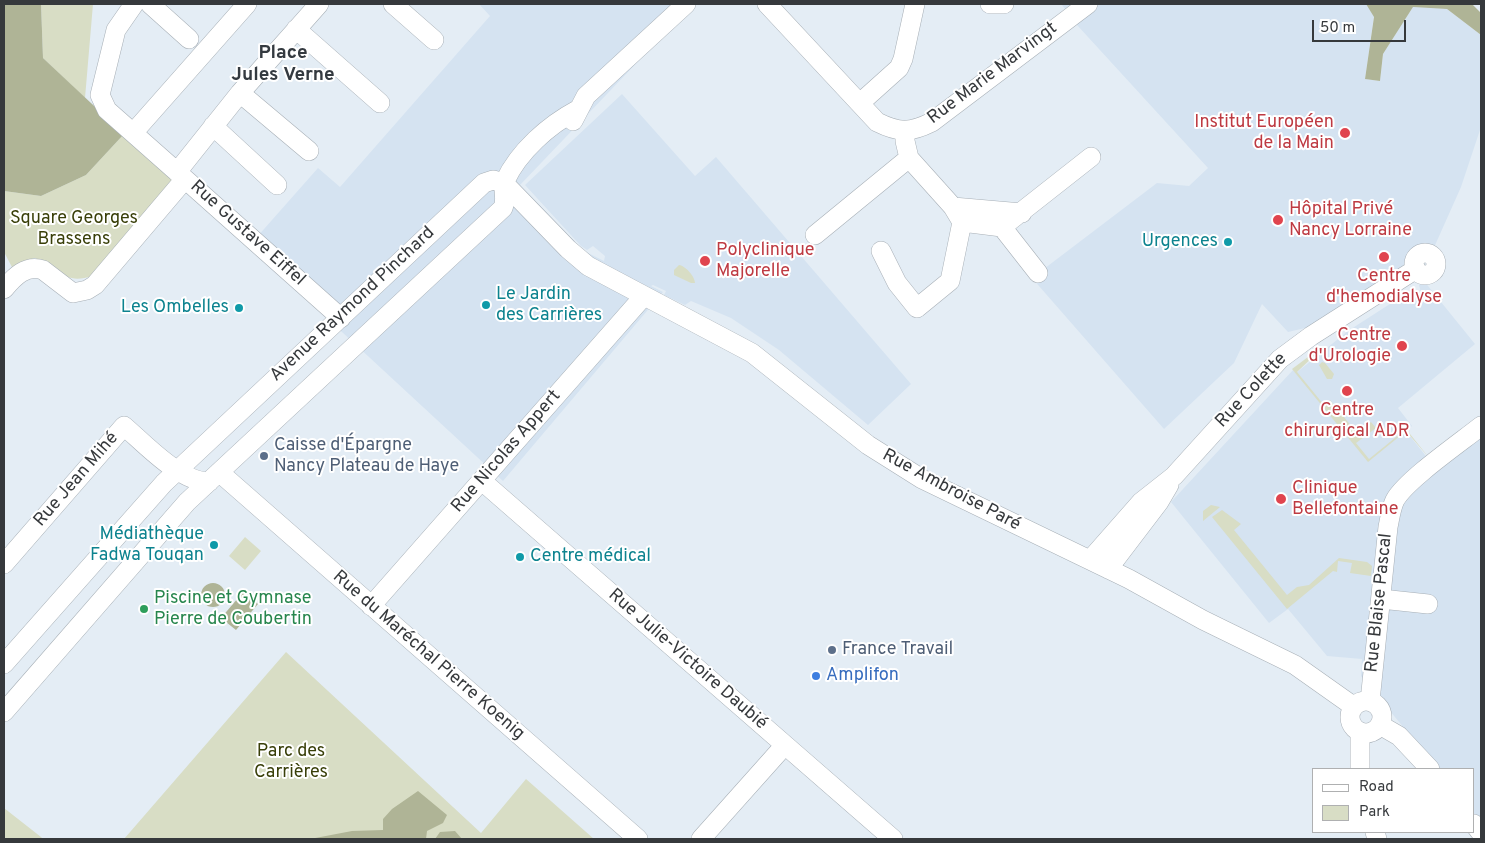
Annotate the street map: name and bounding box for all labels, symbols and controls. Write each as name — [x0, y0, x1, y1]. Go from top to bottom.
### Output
scale bar — [1315, 10, 1409, 42]
street label: Rue Marie Marvingt — [924, 18, 1062, 130]
text: 50 m — [1320, 19, 1355, 38]
district label: Place Jules Verne — [231, 43, 335, 87]
place label: Institut Européen de la Main — [1194, 112, 1334, 154]
marker: Institut Européen de la Main — [1338, 126, 1352, 140]
street label: Rue Gustave Eiffel — [185, 177, 309, 291]
place label: Hôpital Privé Nancy Lorraine — [1289, 199, 1412, 242]
park label: Square Georges Brassens — [10, 208, 138, 250]
marker: Hôpital Privé Nancy Lorraine — [1271, 213, 1285, 227]
street label: Avenue Raymond Pinchard — [266, 223, 440, 387]
place label: Urgences — [1142, 231, 1218, 253]
marker: Urgences — [1222, 236, 1234, 248]
place label: Polyclinique Majorelle — [716, 240, 814, 282]
marker: Centre d'hemodialyse — [1377, 250, 1391, 264]
marker: Polyclinique Majorelle — [698, 254, 712, 268]
place label: Centre d'hemodialyse — [1326, 266, 1442, 308]
place label: Le Jardin des Carrières — [496, 284, 602, 326]
place label: Les Ombelles — [121, 297, 229, 319]
marker: Le Jardin des Carrières — [480, 299, 492, 311]
marker: Les Ombelles — [233, 302, 245, 314]
place label: Centre d'Urologie — [1309, 325, 1391, 368]
marker: Centre d'Urologie — [1395, 339, 1409, 353]
street label: Rue Colette — [1212, 349, 1292, 433]
marker: Centre chirurgical ADR — [1340, 384, 1354, 398]
street label: Rue Nicolas Appert — [448, 386, 566, 518]
place label: Centre chirurgical ADR — [1284, 400, 1410, 442]
street label: Rue Jean Mihé — [30, 428, 124, 532]
place label: Caisse d'Épargne Nancy Plateau de Haye — [274, 435, 459, 478]
street label: Rue Ambroise Paré — [878, 445, 1024, 537]
marker: Caisse d'Épargne Nancy Plateau de Haye — [258, 450, 270, 462]
place label: Clinique Bellefontaine — [1292, 478, 1399, 520]
marker: Clinique Bellefontaine — [1274, 492, 1288, 506]
place label: Médiathèque Fadwa Touqan — [90, 524, 204, 566]
street label: Rue Blaise Pascal — [1362, 532, 1398, 674]
marker: Médiathèque Fadwa Touqan — [208, 539, 220, 551]
place label: Centre médical — [530, 546, 651, 568]
marker: Centre médical — [514, 551, 526, 563]
street label: Rue du Maréchal Pierre Koenig — [328, 567, 528, 745]
street label: Rue Julie-Victoire Daubié — [603, 585, 771, 735]
place label: Piscine et Gymnase Pierre de Coubertin — [154, 588, 312, 630]
marker: Piscine et Gymnase Pierre de Coubertin — [138, 603, 150, 615]
place label: France Travail — [842, 639, 953, 661]
marker: France Travail — [826, 644, 838, 656]
place label: Amplifon — [826, 665, 899, 687]
marker: Amplifon — [810, 670, 822, 682]
park label: Parc des Carrières — [254, 741, 328, 784]
legend — [1312, 768, 1475, 833]
text: Road — [1359, 778, 1394, 797]
text: Park — [1359, 803, 1390, 822]

